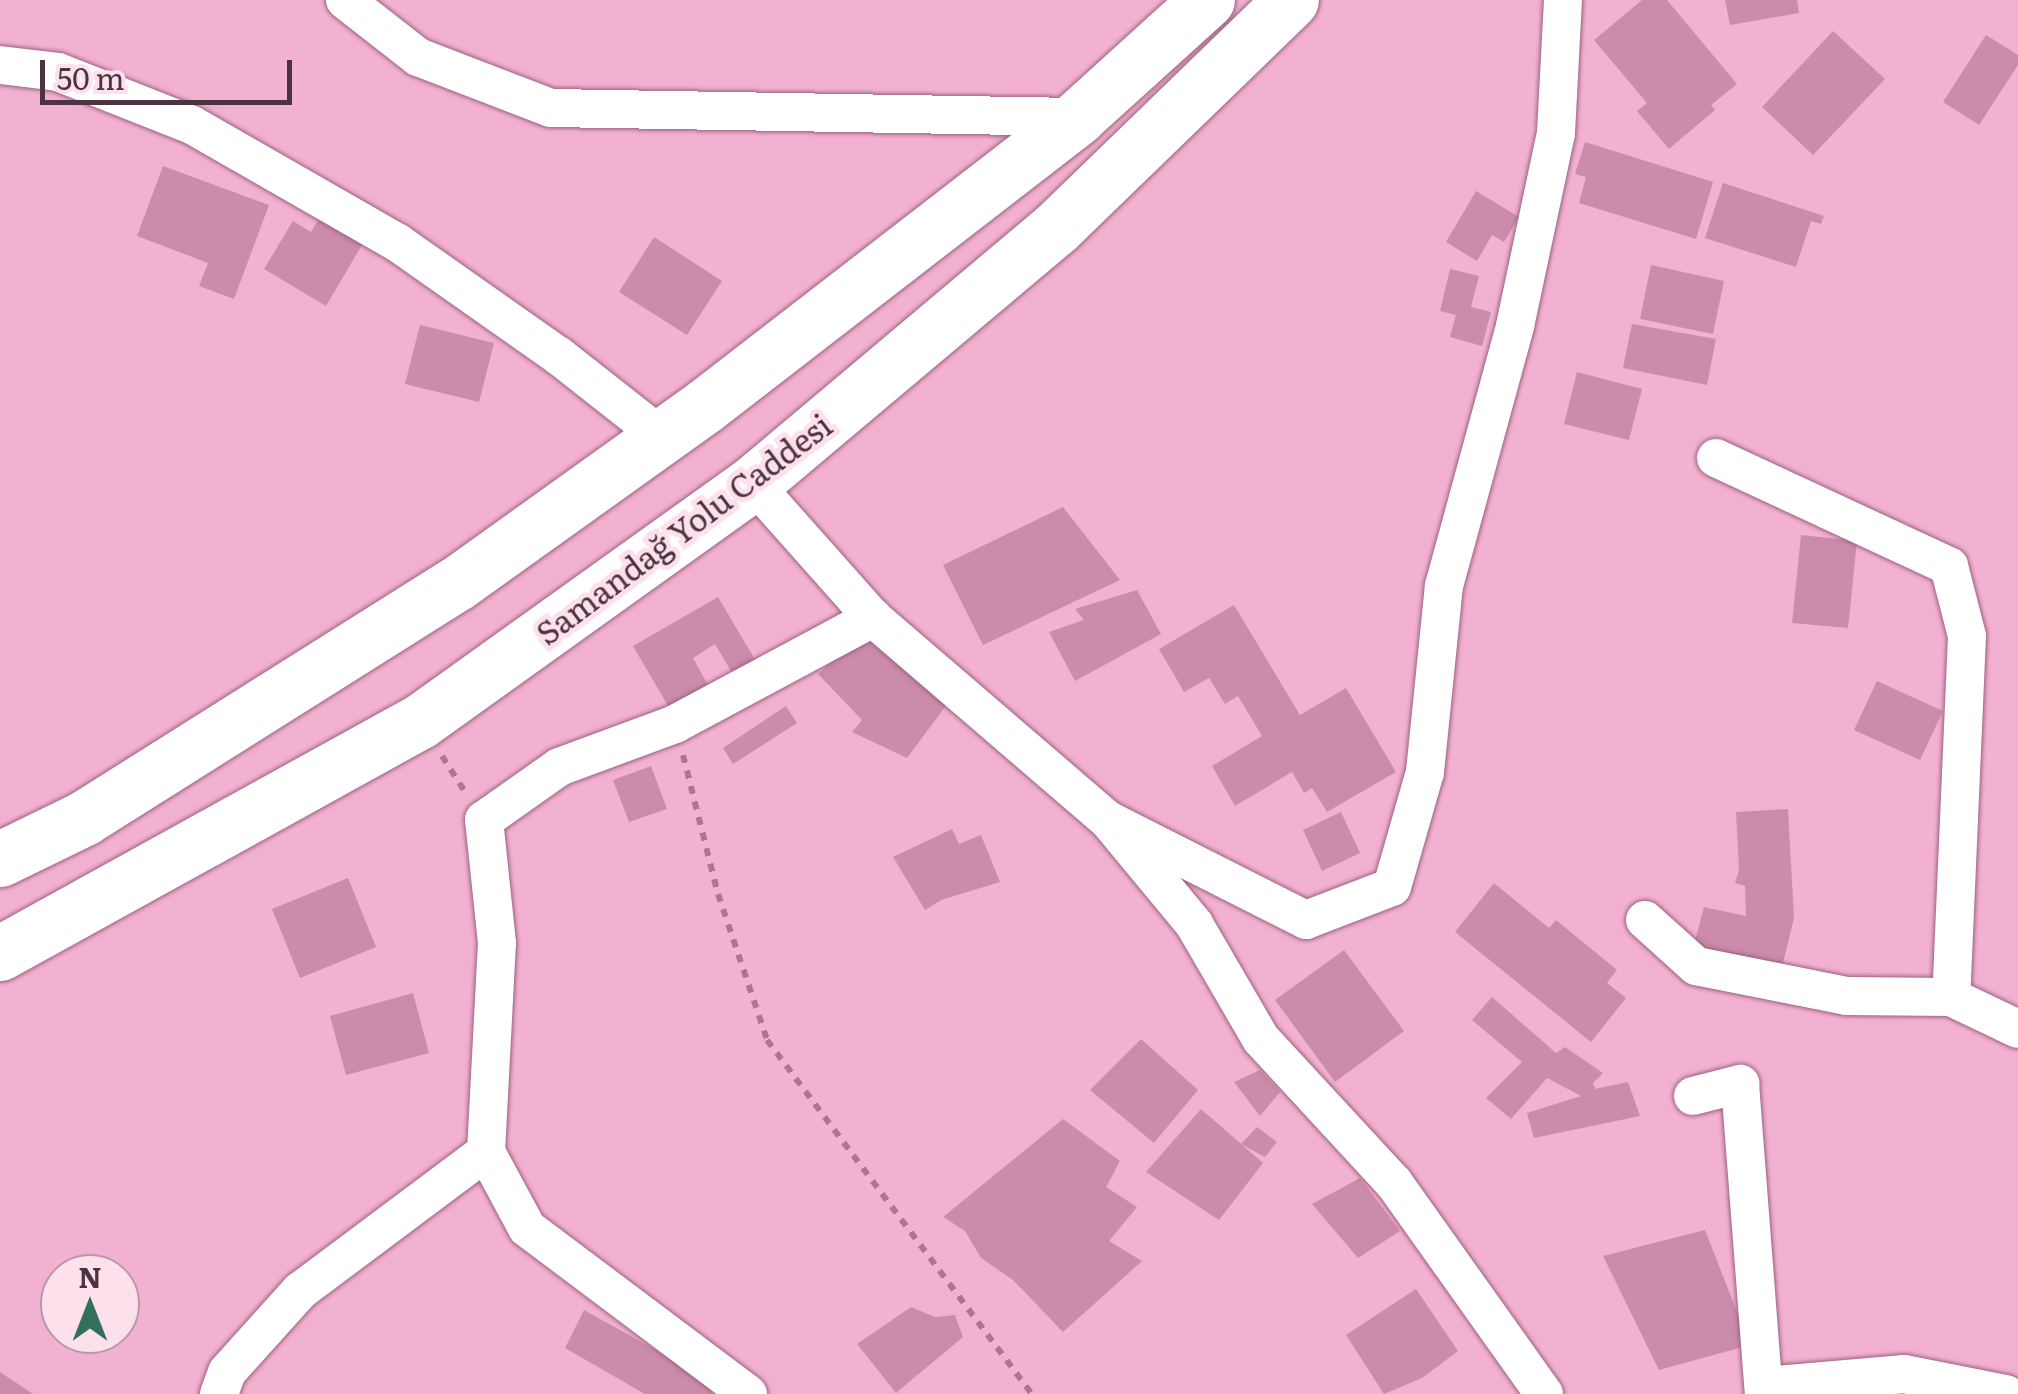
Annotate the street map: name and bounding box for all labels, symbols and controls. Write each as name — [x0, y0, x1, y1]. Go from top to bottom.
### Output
scale bar — [45, 40, 298, 102]
text: 50 m — [57, 55, 125, 99]
street label: Samandağ Yolu Caddesi — [528, 404, 838, 652]
north arrow — [40, 1254, 140, 1354]
text: N — [78, 1255, 102, 1297]

